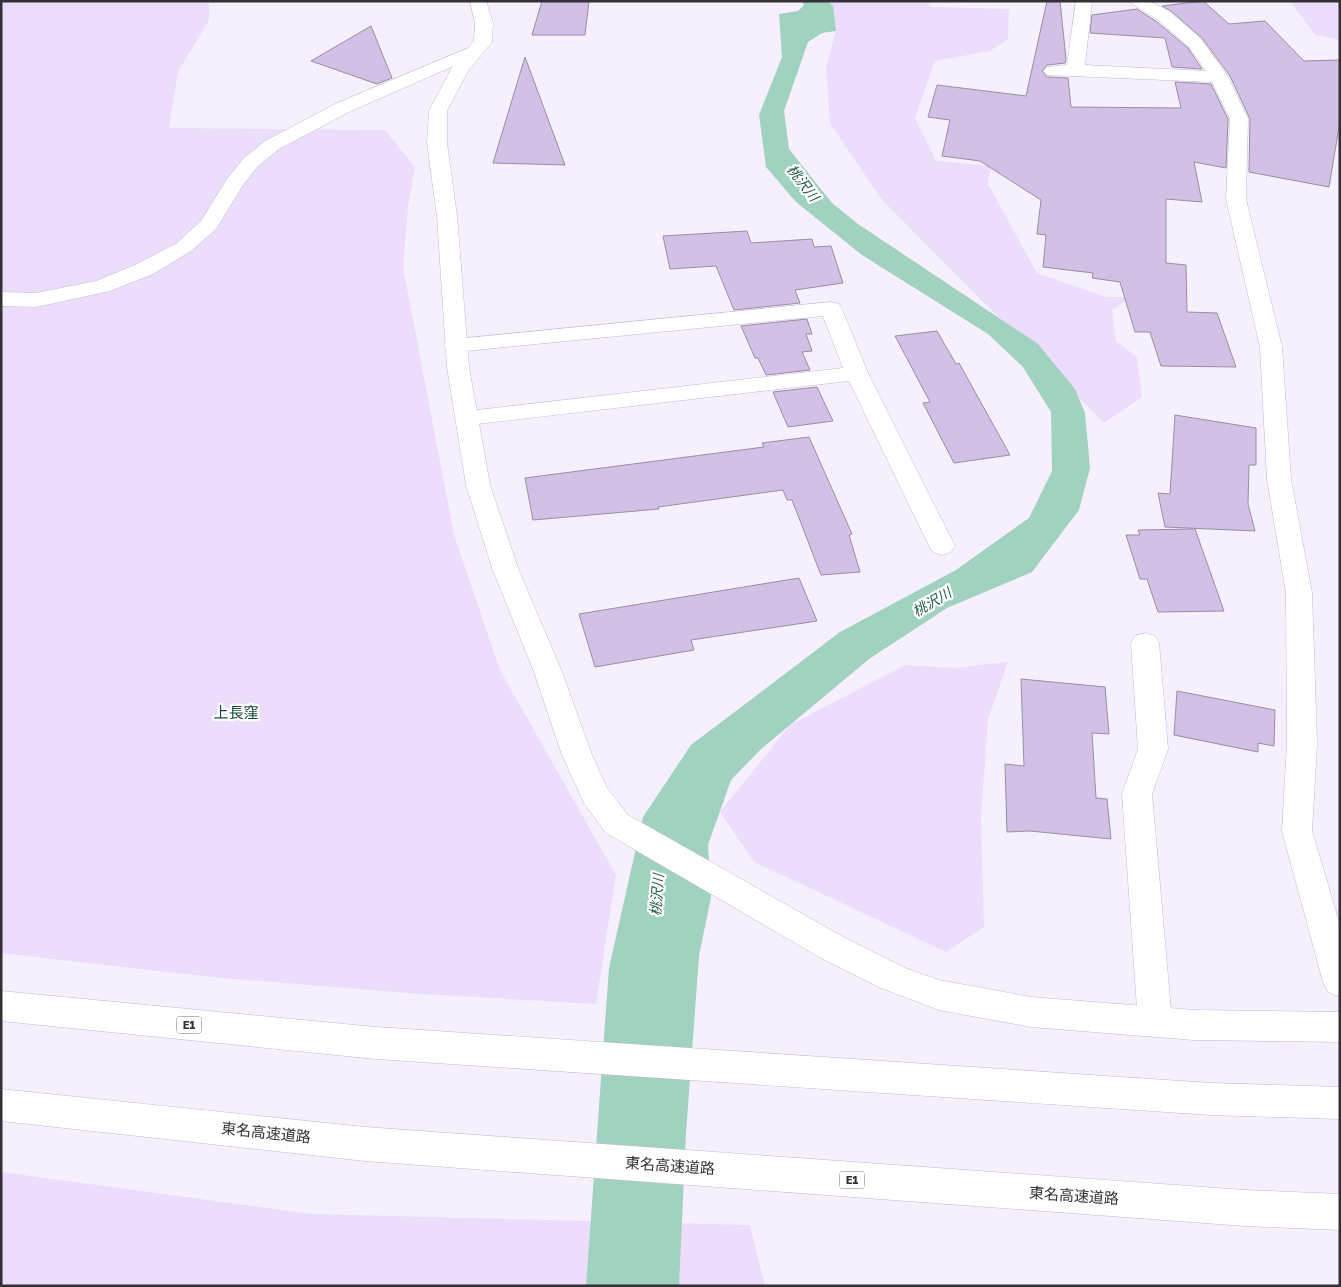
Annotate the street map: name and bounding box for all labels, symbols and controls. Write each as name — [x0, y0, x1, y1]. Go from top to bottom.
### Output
water label: 桃沢川 — [784, 161, 824, 206]
water label: 桃沢川 — [909, 582, 956, 620]
district label: 上長窪 — [213, 703, 259, 721]
water label: 桃沢川 — [647, 871, 667, 917]
road number: E1 — [176, 1016, 202, 1034]
street label: 東名高速道路 — [220, 1118, 312, 1146]
street label: 東名高速道路 — [625, 1153, 716, 1177]
road number: E1 — [840, 1172, 864, 1188]
street label: 東名高速道路 — [1029, 1183, 1120, 1207]

